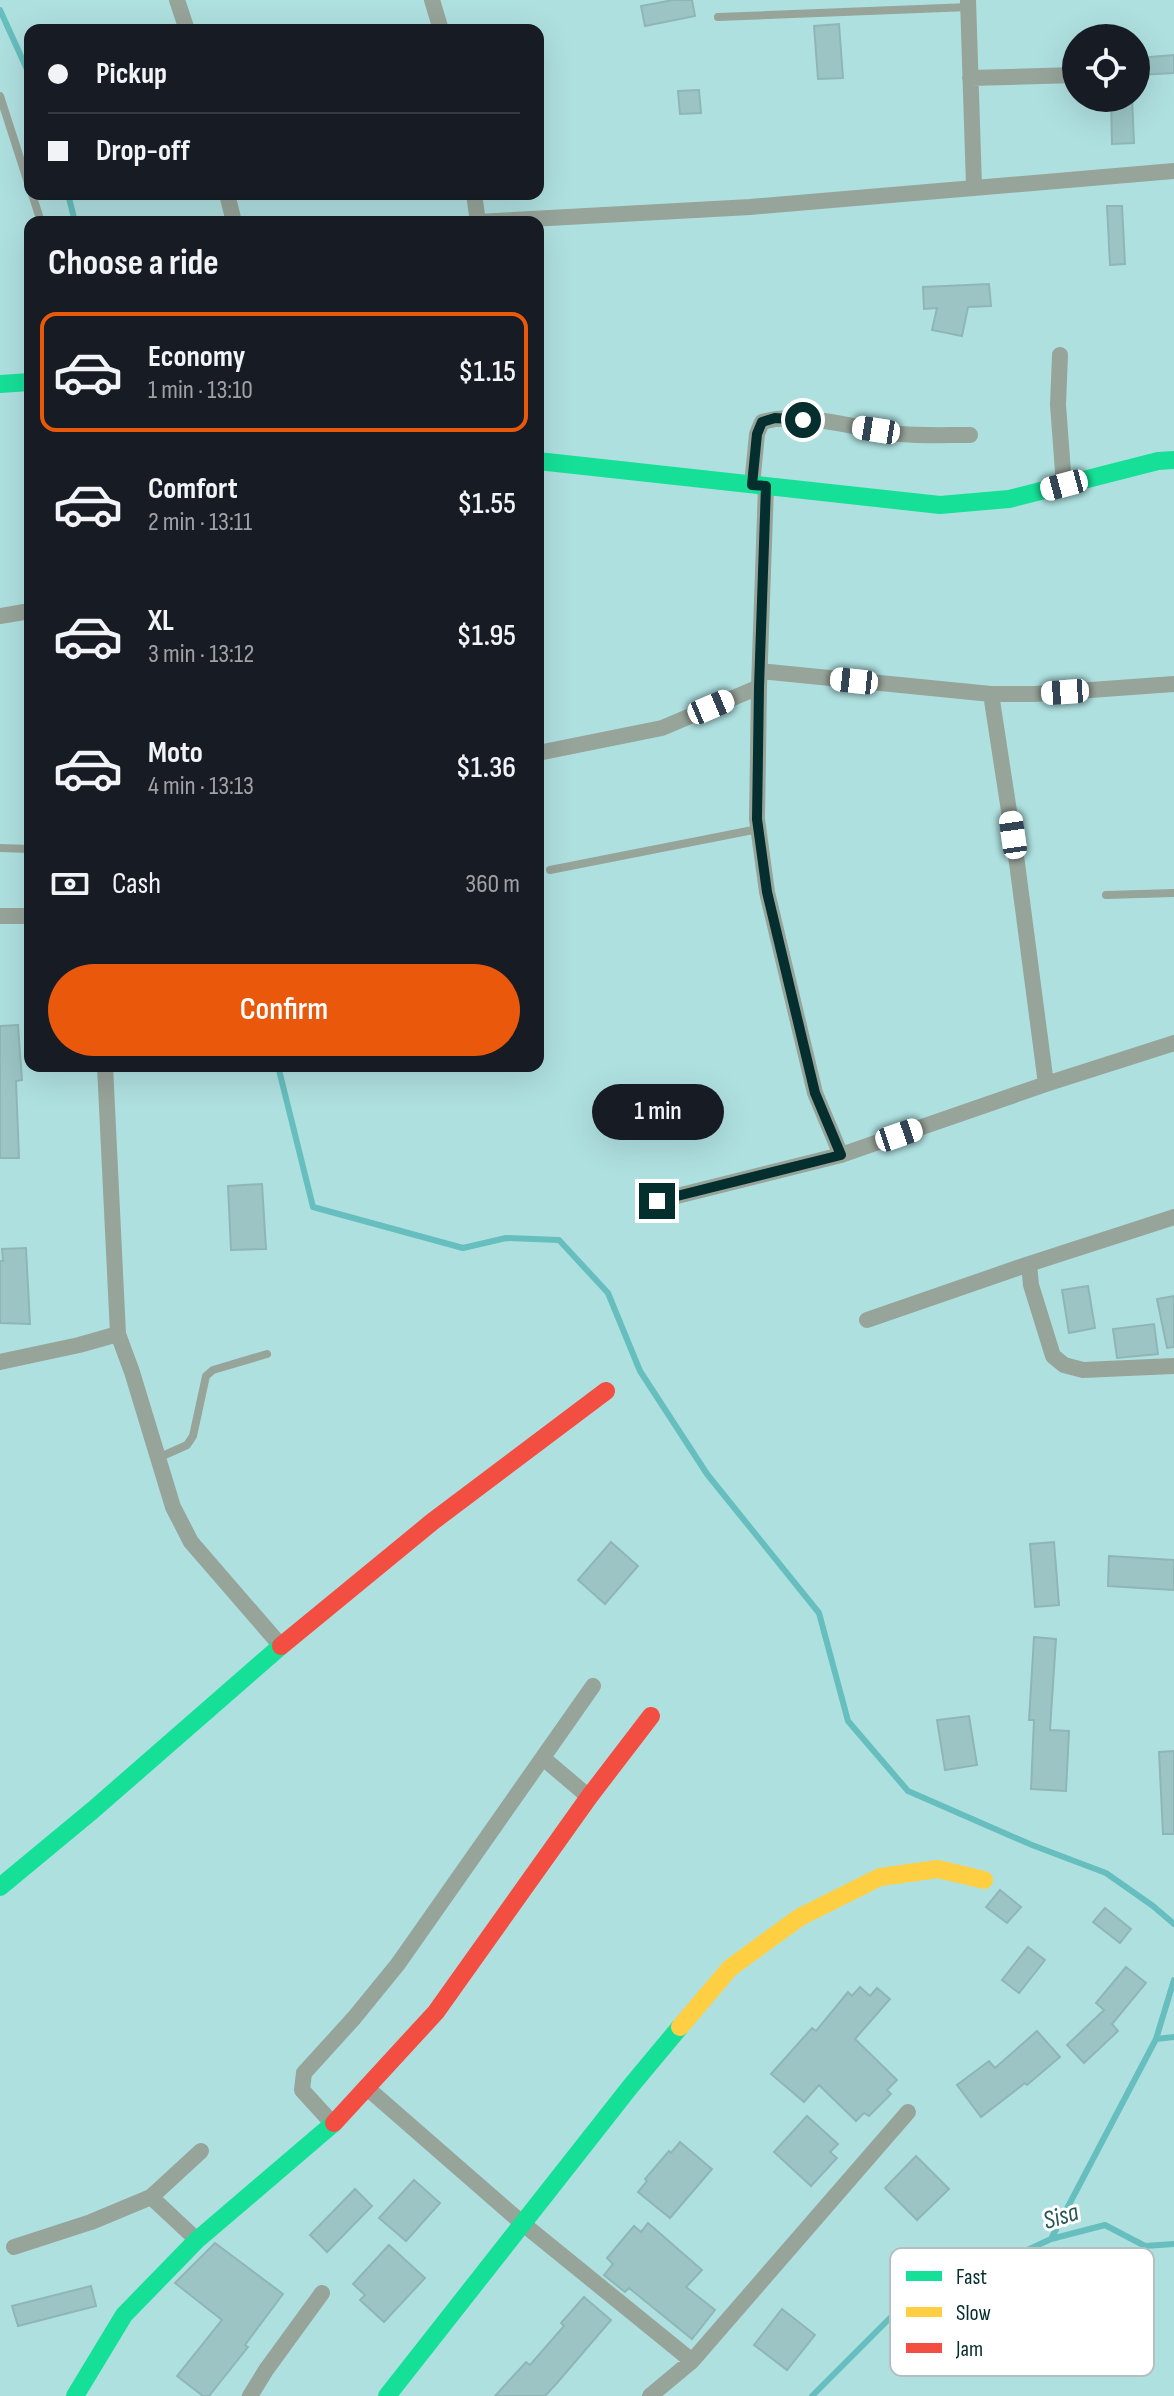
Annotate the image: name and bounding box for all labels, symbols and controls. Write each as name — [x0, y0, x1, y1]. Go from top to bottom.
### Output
map controls — [1062, 24, 1150, 112]
button: locate — [1062, 24, 1150, 112]
text: Pickup — [96, 56, 167, 92]
text: Drop-off — [96, 133, 190, 169]
text: Choose a ride — [48, 242, 219, 285]
icon: car — [52, 336, 124, 408]
text: Economy — [148, 339, 245, 375]
text: $1.15 — [458, 354, 516, 390]
text: 1 min · 13:10 — [148, 375, 253, 406]
route start — [785, 402, 821, 438]
car — [850, 414, 902, 446]
car — [1038, 467, 1090, 503]
icon: car — [52, 468, 124, 540]
text: Comfort — [148, 471, 238, 507]
text: $1.55 — [457, 486, 516, 522]
text: 2 min · 13:11 — [148, 507, 252, 538]
icon: car — [52, 600, 124, 672]
text: XL — [148, 603, 174, 639]
text: $1.95 — [456, 618, 516, 654]
text: 3 min · 13:12 — [148, 639, 254, 670]
car — [829, 667, 879, 695]
car — [1040, 678, 1090, 706]
car — [684, 687, 738, 727]
icon: car — [52, 732, 124, 804]
text: Moto — [148, 735, 203, 771]
text: $1.36 — [456, 750, 516, 786]
text: 4 min · 13:13 — [148, 771, 254, 802]
car — [998, 810, 1028, 860]
icon: cash — [48, 862, 92, 906]
text: Cash — [112, 866, 161, 902]
text: 360 m — [465, 869, 520, 900]
button: Confirm — [48, 964, 520, 1056]
callout: 1 min — [591, 1085, 723, 1141]
text: 1 min — [634, 1096, 682, 1127]
car — [872, 1116, 926, 1154]
route end — [639, 1183, 675, 1219]
water label: Sisa — [1040, 2197, 1083, 2237]
legend — [890, 2248, 1154, 2376]
text: Fast — [956, 2264, 987, 2291]
text: Slow — [956, 2300, 991, 2327]
text: Jam — [955, 2336, 983, 2363]

